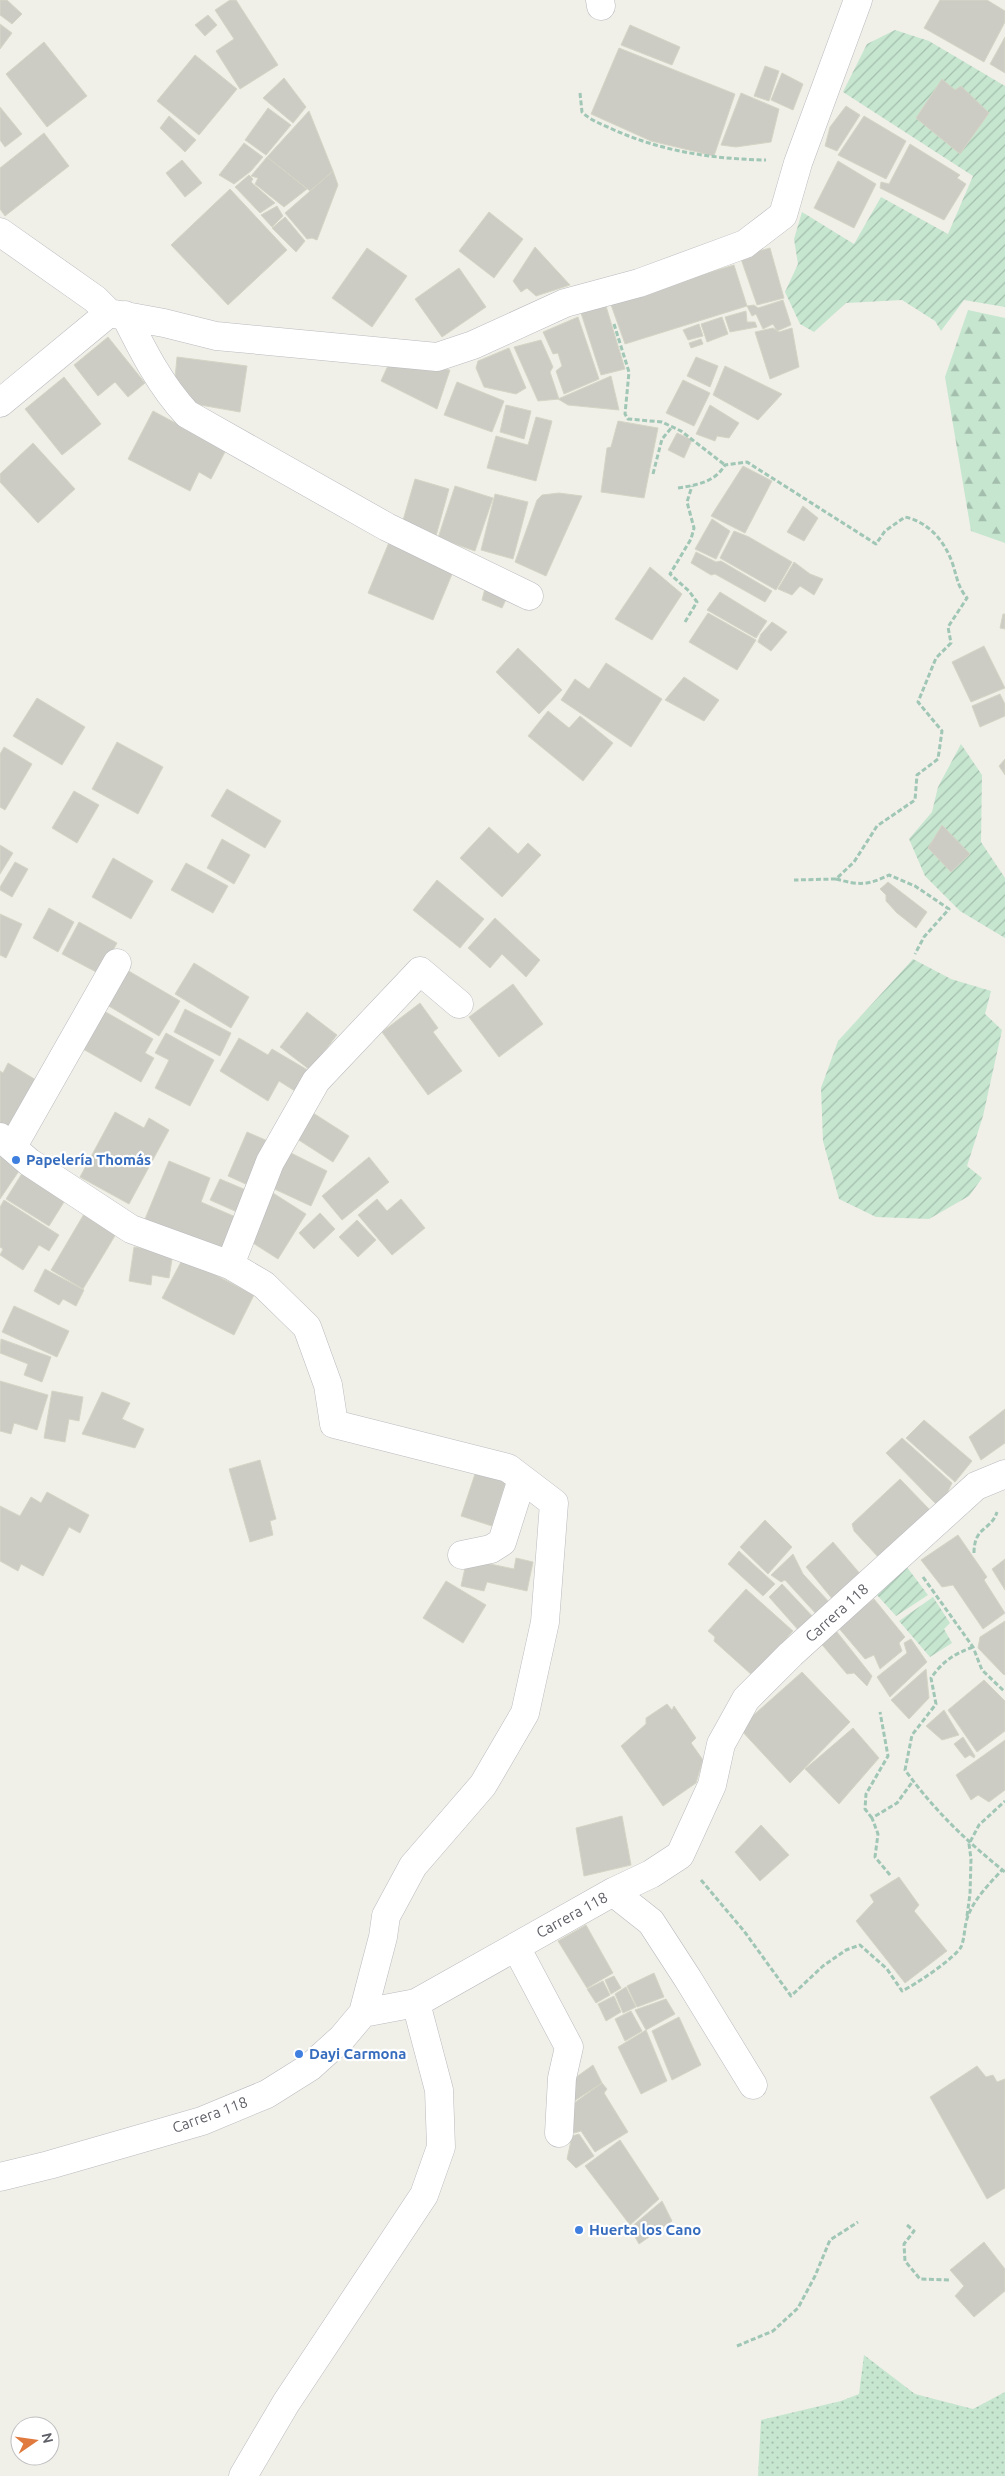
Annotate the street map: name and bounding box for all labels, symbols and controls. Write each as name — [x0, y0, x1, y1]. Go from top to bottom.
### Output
place label: Papelería Thomás — [26, 1151, 151, 1168]
marker: Papelería Thomás — [10, 1154, 22, 1166]
street label: Carrera 118 — [802, 1580, 872, 1645]
street label: Carrera 118 — [533, 1888, 610, 1941]
place label: Dayi Carmona — [309, 2045, 407, 2062]
marker: Dayi Carmona — [293, 2048, 305, 2060]
street label: Carrera 118 — [170, 2093, 250, 2136]
place label: Huerta los Cano — [589, 2221, 701, 2238]
marker: Huerta los Cano — [573, 2224, 585, 2236]
north arrow — [10, 2416, 60, 2466]
text: N — [39, 2431, 57, 2445]

